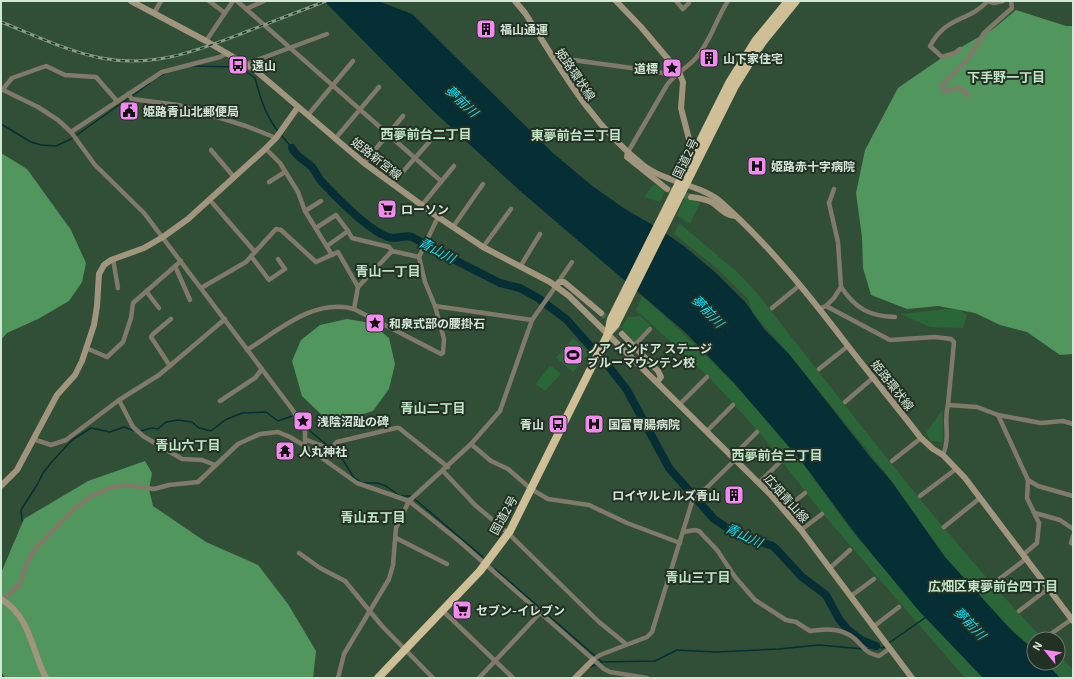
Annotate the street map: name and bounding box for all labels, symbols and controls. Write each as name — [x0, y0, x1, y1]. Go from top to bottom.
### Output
building icon: 福山通運 — [475, 18, 497, 40]
place label: 福山通運 — [500, 22, 548, 36]
street label: 姫路環状線 — [553, 45, 599, 103]
building icon: 山下家住宅 — [698, 47, 720, 69]
place label: 山下家住宅 — [723, 51, 783, 65]
bus stop icon: 遠山 — [227, 54, 249, 76]
place icon: 道標 — [661, 57, 683, 79]
place label: 遠山 — [252, 58, 276, 72]
place label: 道標 — [634, 61, 658, 75]
district label: 下手野一丁目 — [967, 69, 1045, 85]
water label: 夢前川 — [442, 82, 483, 122]
public building icon: 姫路青山北郵便局 — [118, 100, 140, 122]
place label: 姫路青山北郵便局 — [143, 104, 239, 118]
district label: 西夢前台二丁目 — [380, 126, 472, 142]
district label: 東夢前台三丁目 — [530, 127, 622, 143]
street label: 姫路新宮線 — [349, 134, 405, 182]
street label: 国道2号 — [669, 136, 701, 180]
hospital icon: 姫路赤十字病院 — [746, 155, 768, 177]
place label: 姫路赤十字病院 — [771, 159, 855, 173]
supermarket icon: ローソン — [376, 198, 398, 220]
place label: ローソン — [401, 202, 449, 216]
water label: 青山川 — [416, 234, 460, 267]
district label: 青山一丁目 — [355, 263, 421, 279]
water label: 夢前川 — [689, 291, 729, 332]
place icon: 和泉式部の腰掛石 — [364, 312, 386, 334]
place label: 和泉式部の腰掛石 — [389, 316, 485, 330]
place label: ノア インドア ステージ ブルーマウンテン校 — [587, 341, 712, 369]
sports icon: ノア インドア ステージ ブルーマウンテン校 — [562, 344, 584, 366]
street label: 姫路環状線 — [869, 357, 917, 413]
district label: 青山二丁目 — [400, 400, 466, 416]
place icon: 浅陰沼趾の碑 — [292, 410, 314, 432]
bus stop icon: 青山 — [547, 413, 569, 435]
hospital icon: 国富胃腸病院 — [583, 413, 605, 435]
place label: 浅陰沼趾の碑 — [317, 414, 389, 428]
place label: 青山 — [520, 417, 544, 431]
place label: 国富胃腸病院 — [608, 417, 680, 431]
district label: 青山六丁目 — [155, 437, 221, 453]
temple icon: 人丸神社 — [274, 440, 296, 462]
place label: 人丸神社 — [299, 444, 347, 458]
district label: 西夢前台三丁目 — [731, 447, 823, 463]
street label: 広畑青山線 — [762, 471, 812, 525]
building icon: ロイヤルヒルズ青山 — [723, 484, 745, 506]
place label: ロイヤルヒルズ青山 — [612, 488, 720, 502]
street label: 国道2号 — [487, 493, 519, 537]
district label: 青山五丁目 — [340, 509, 406, 525]
water label: 青山川 — [723, 520, 767, 551]
district label: 青山三丁目 — [665, 569, 731, 585]
district label: 広畑区東夢前台四丁目 — [928, 578, 1058, 594]
supermarket icon: セブン-イレブン — [451, 599, 473, 621]
place label: セブン-イレブン — [476, 603, 565, 617]
water label: 夢前川 — [951, 603, 991, 644]
north arrow — [1026, 631, 1066, 671]
text: N — [1029, 639, 1045, 652]

